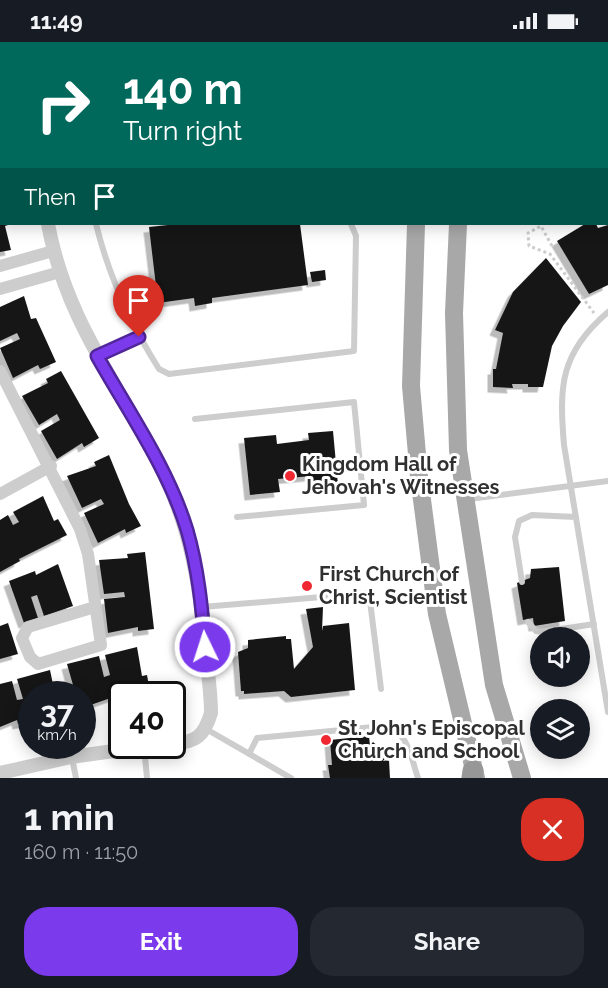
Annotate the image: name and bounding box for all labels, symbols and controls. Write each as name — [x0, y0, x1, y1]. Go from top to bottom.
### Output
text: 11:49 — [30, 8, 83, 34]
text: 140 m — [123, 65, 243, 114]
icon: right — [24, 66, 102, 144]
text: Turn right — [123, 115, 242, 146]
icon: arrive — [88, 180, 121, 213]
text: Then — [24, 184, 76, 210]
pin — [113, 275, 164, 337]
icon: arrive — [122, 284, 155, 317]
place label: Kingdom Hall of Jehovah's Witnesses — [302, 452, 500, 499]
marker: Kingdom Hall of Jehovah's Witnesses — [283, 469, 297, 483]
place label: First Church of Christ, Scientist — [319, 562, 468, 609]
marker: First Church of Christ, Scientist — [300, 579, 314, 593]
position arrow — [173, 615, 237, 679]
map controls — [530, 627, 590, 759]
button: sound — [530, 627, 590, 687]
speed limit sign: 40 — [108, 681, 186, 759]
text: 37 — [40, 695, 74, 730]
button: layers — [530, 699, 590, 759]
place label: St. John's Episcopal Church and School — [338, 716, 525, 763]
text: km/h — [37, 726, 77, 744]
marker: St. John's Episcopal Church and School — [319, 733, 333, 747]
text: 1 min — [24, 796, 115, 838]
button: close — [521, 798, 584, 861]
text: 160 m · 11:50 — [24, 840, 138, 864]
button: Exit — [24, 907, 298, 976]
button: Share — [310, 907, 584, 976]

